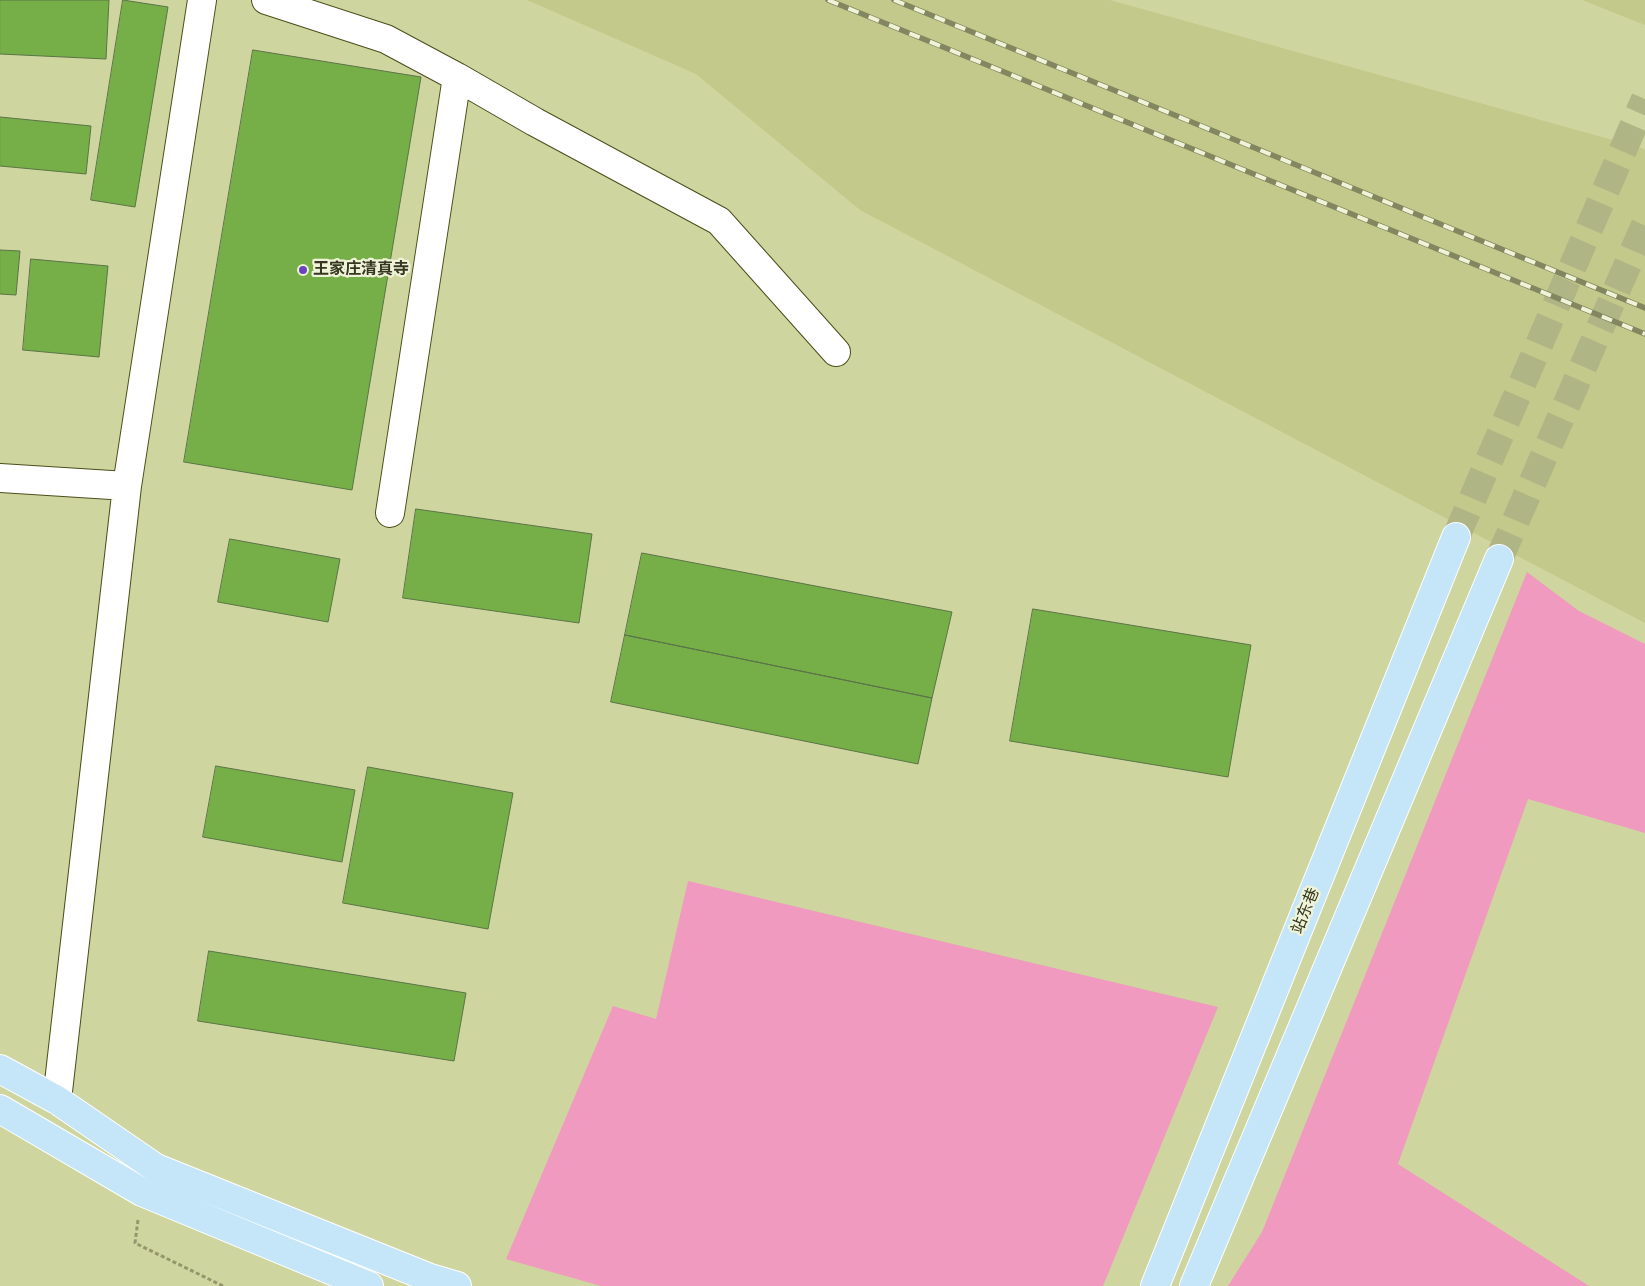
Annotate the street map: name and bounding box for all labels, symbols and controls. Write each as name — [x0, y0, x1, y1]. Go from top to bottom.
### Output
place label: 王家庄清真寺 — [313, 260, 409, 280]
marker: 王家庄清真寺 — [297, 264, 309, 276]
street label: 站东巷 — [1288, 885, 1324, 937]

